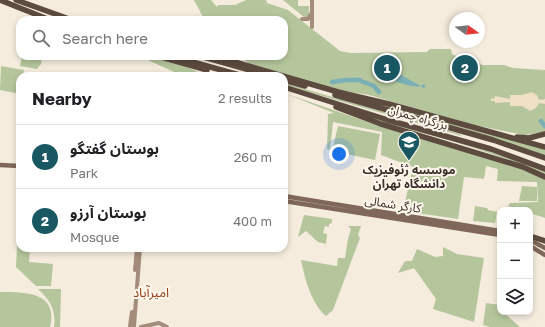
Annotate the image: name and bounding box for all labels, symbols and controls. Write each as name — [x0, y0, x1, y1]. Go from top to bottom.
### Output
north arrow — [449, 12, 485, 48]
search box — [16, 16, 288, 60]
icon: search — [30, 27, 52, 49]
text: Search here — [62, 29, 148, 47]
pin: 1 — [374, 53, 400, 83]
pin: 2 — [452, 53, 478, 83]
text: Nearby — [32, 88, 92, 109]
text: 2 results — [218, 90, 272, 106]
street label: بزرگراه چمران — [386, 101, 450, 134]
school or university icon: موسسه ژئوفیزیک دانشگاه تهران — [396, 129, 422, 162]
text: بوستان گفتگو — [70, 139, 159, 157]
your location — [329, 144, 349, 164]
text: 1 — [42, 149, 48, 165]
text: 260 m — [234, 149, 272, 165]
place label: موسسه ژئوفیزیک دانشگاه تهران — [363, 162, 455, 191]
text: Park — [70, 165, 98, 181]
street label: کارگر شمالی — [364, 192, 423, 216]
text: بوستان آرزو — [70, 203, 146, 221]
map controls — [497, 207, 533, 315]
button: + — [497, 207, 533, 243]
text: 2 — [41, 213, 49, 229]
text: 400 m — [233, 213, 272, 229]
text: Mosque — [70, 229, 119, 245]
button: − — [497, 243, 533, 279]
button: layers — [497, 279, 533, 315]
district label: امیرآباد — [133, 284, 169, 300]

